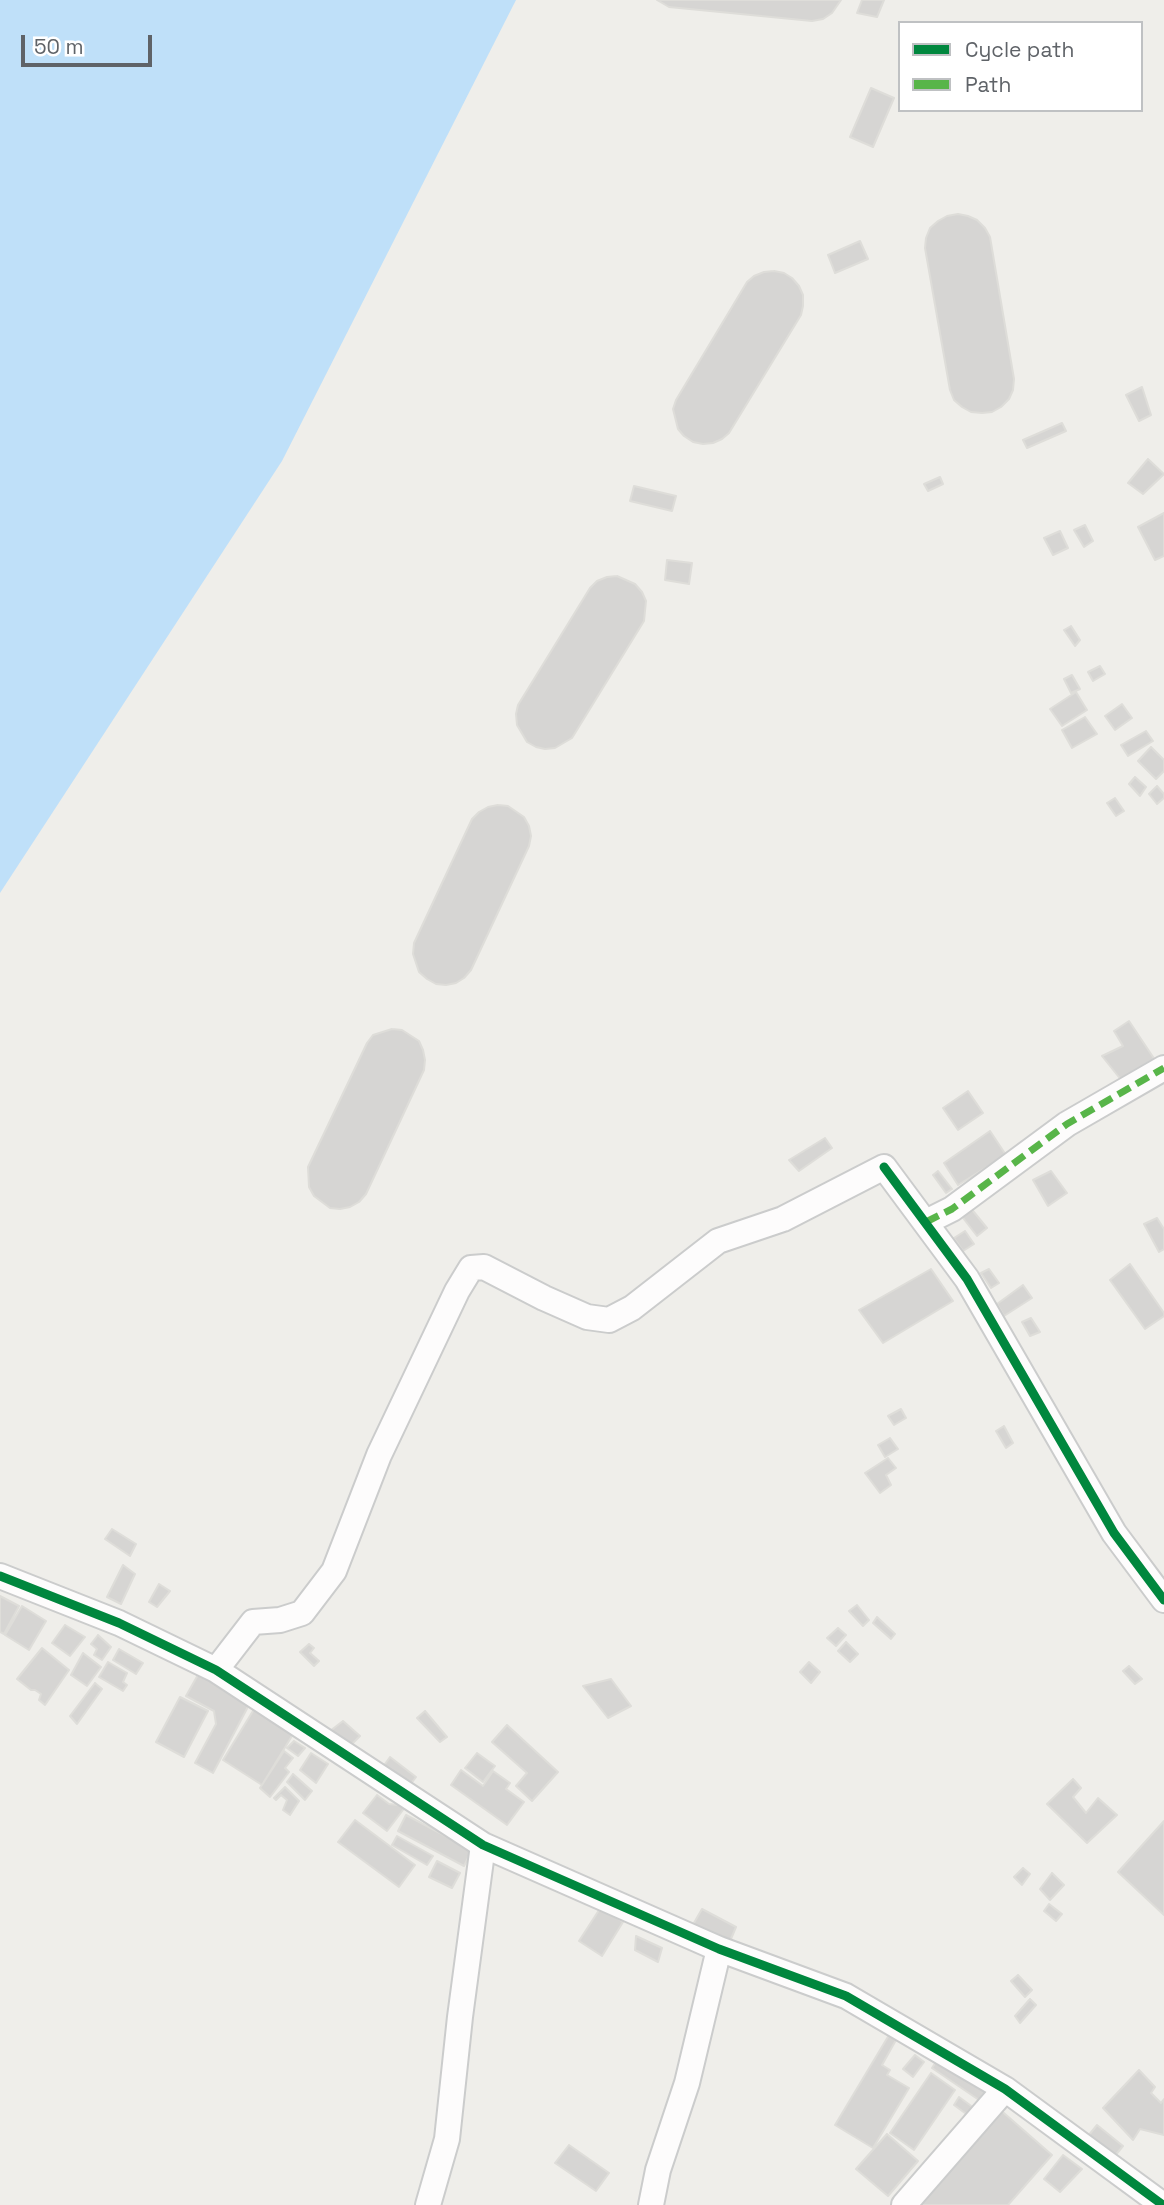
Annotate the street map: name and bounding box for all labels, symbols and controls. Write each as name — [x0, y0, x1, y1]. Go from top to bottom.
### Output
scale bar — [24, 21, 156, 65]
legend — [898, 21, 1143, 112]
text: 50 m — [34, 33, 84, 60]
text: Cycle path — [965, 36, 1074, 63]
text: Path — [965, 71, 1011, 98]

